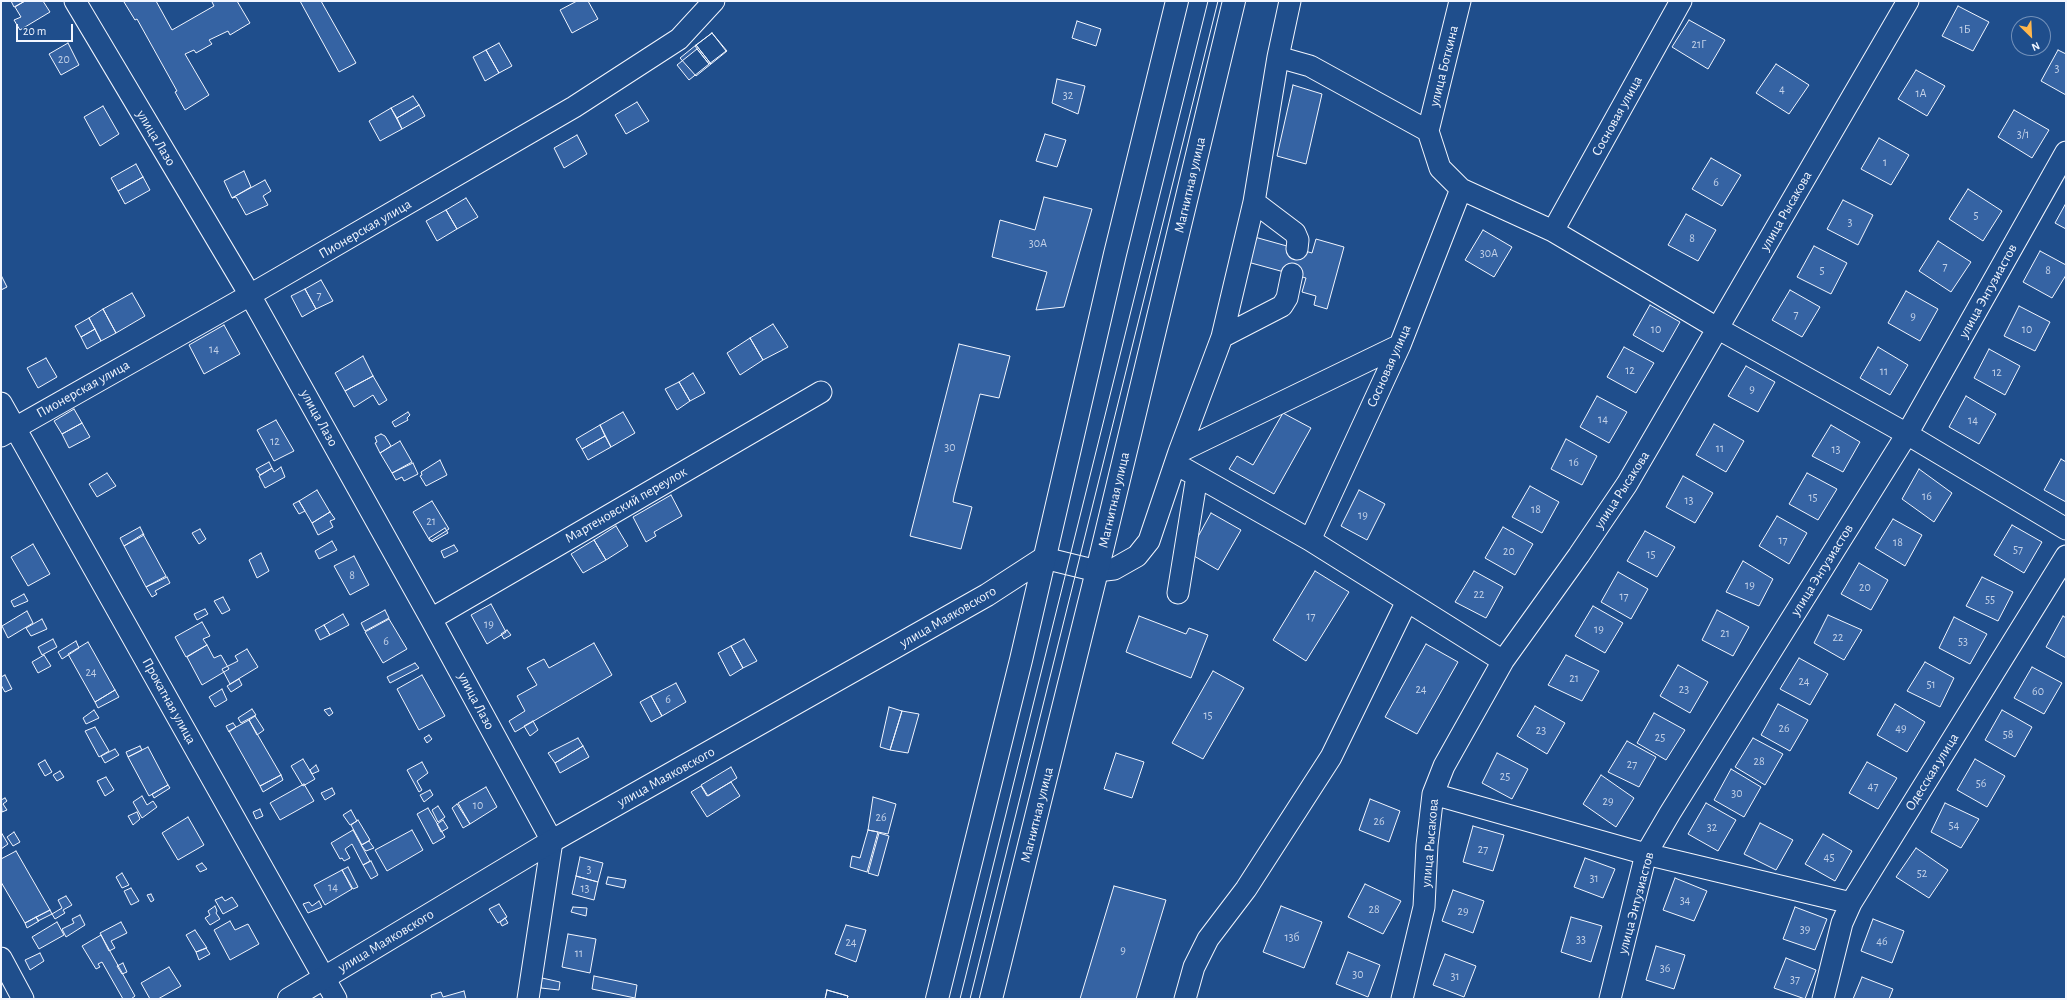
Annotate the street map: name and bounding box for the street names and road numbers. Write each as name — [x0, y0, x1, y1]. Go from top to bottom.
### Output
street label: улица Боткина — [1426, 24, 1462, 108]
street label: Сосновая улица — [1588, 73, 1646, 159]
street label: улица Лазо — [133, 107, 179, 169]
street label: Магнитная улица — [1171, 135, 1209, 235]
street label: улица Рысакова — [1756, 168, 1816, 254]
street label: Пионерская улица — [316, 196, 414, 262]
street label: улица Энтузиастов — [1955, 241, 2021, 341]
street label: Сосновая улица — [1363, 322, 1415, 410]
street label: Пионерская улица — [33, 356, 133, 422]
street label: улица Лазо — [297, 387, 341, 449]
street label: улица Рысакова — [1591, 448, 1653, 532]
street label: Магнитная улица — [1095, 450, 1133, 550]
street label: Мартеновский переулок — [562, 463, 690, 547]
street label: улица Энтузиастов — [1787, 521, 1857, 619]
street label: улица Маяковского — [897, 583, 999, 651]
street label: Прокатная улица — [138, 655, 200, 747]
street label: улица Лазо — [454, 669, 498, 733]
street label: Одесская улица — [1901, 730, 1963, 814]
street label: улица Маяковского — [614, 743, 718, 811]
street label: Магнитная улица — [1017, 765, 1057, 865]
street label: улица Рысакова — [1418, 798, 1442, 888]
street label: улица Энтузиастов — [1614, 850, 1658, 956]
street label: улица Маяковского — [335, 906, 437, 976]

